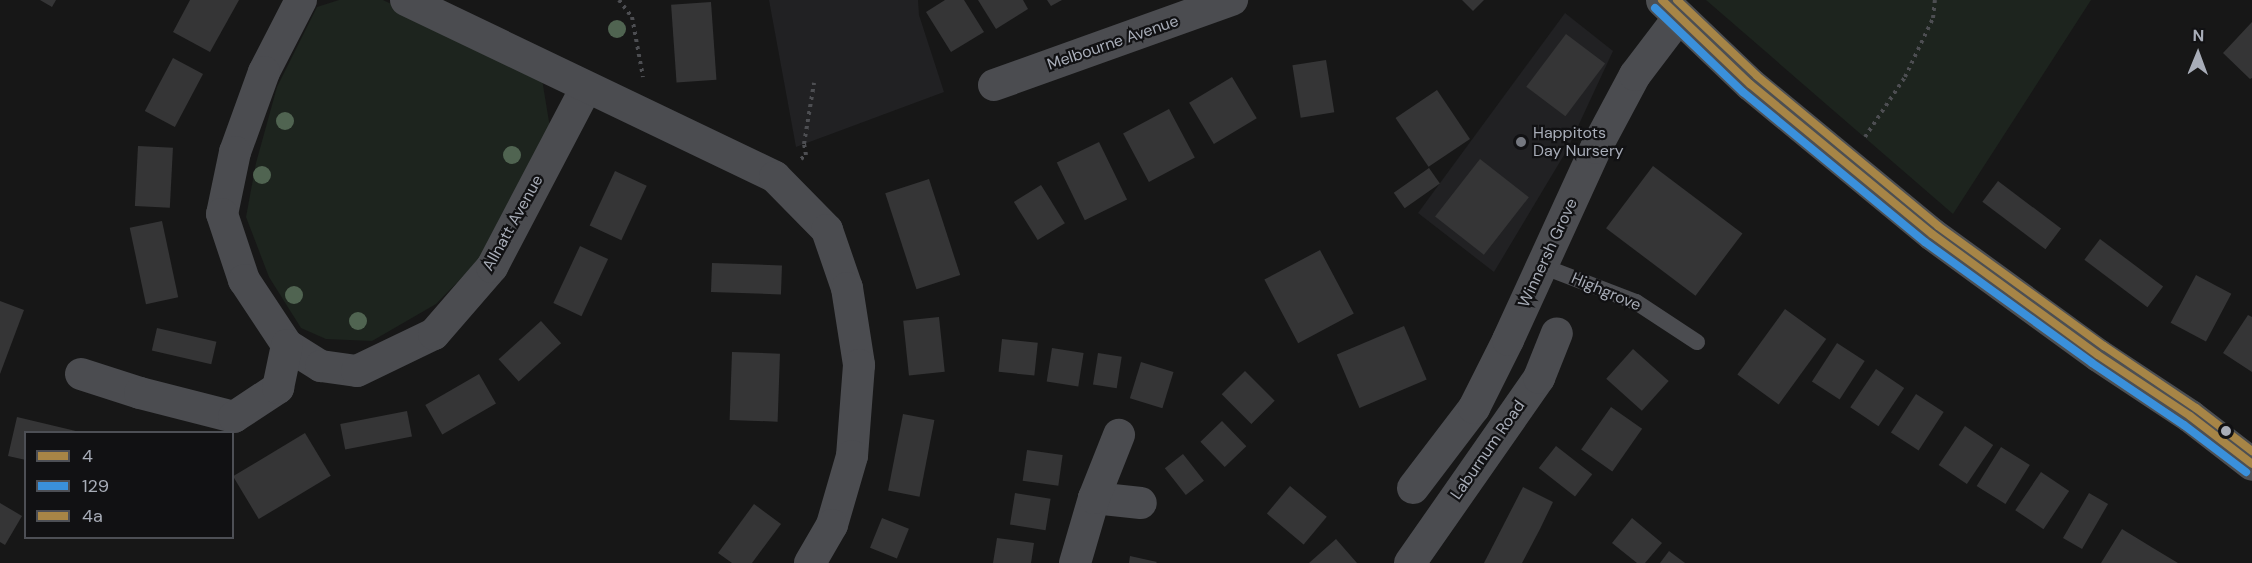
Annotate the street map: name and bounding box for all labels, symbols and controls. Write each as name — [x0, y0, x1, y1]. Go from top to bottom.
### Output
street label: Melbourne Avenue — [1045, 12, 1181, 74]
north arrow — [2168, 24, 2228, 84]
text: N — [2192, 25, 2204, 46]
place label: Happitots Day Nursery — [1533, 123, 1624, 161]
marker: Happitots Day Nursery — [1514, 135, 1528, 149]
street label: Allnatt Avenue — [479, 172, 547, 274]
street label: Winnersh Grove — [1514, 195, 1582, 311]
street label: Highgrove — [1568, 269, 1644, 315]
street label: Laburnum Road — [1447, 397, 1529, 503]
unlabelled marker — [2220, 425, 2232, 437]
legend — [24, 431, 234, 539]
text: 4 — [82, 444, 93, 468]
text: 129 — [82, 474, 109, 498]
text: 4a — [82, 504, 103, 528]

